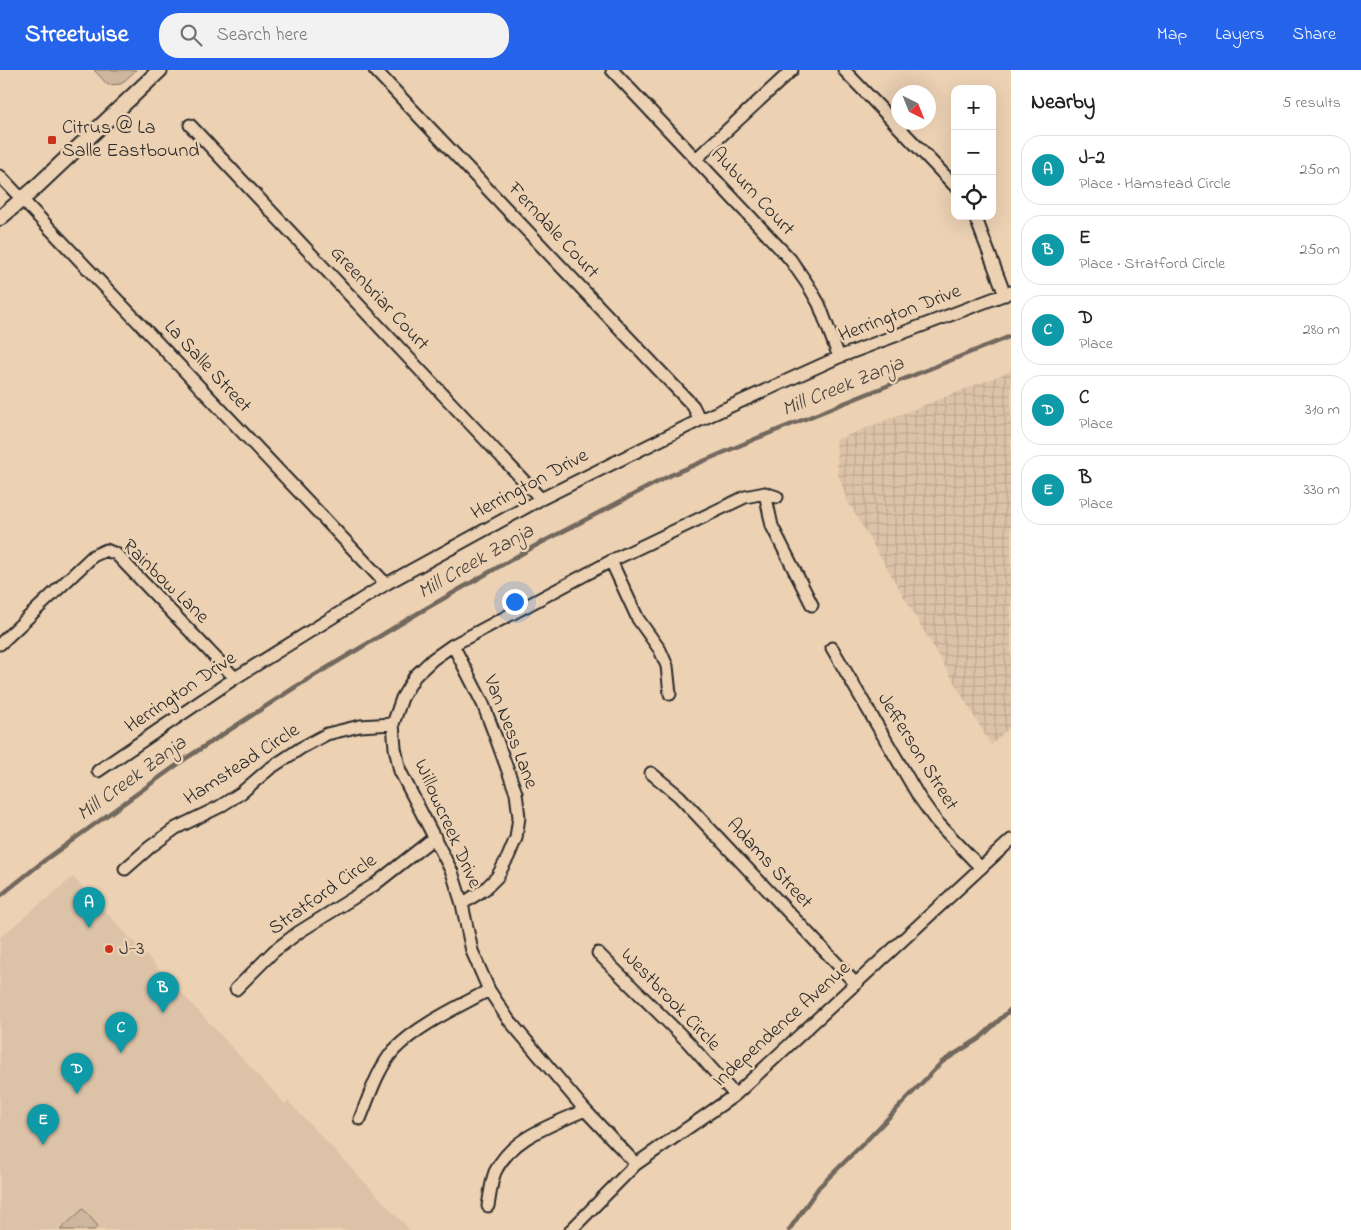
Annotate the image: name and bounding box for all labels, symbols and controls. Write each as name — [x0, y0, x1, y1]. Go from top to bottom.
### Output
search box — [159, 13, 509, 58]
text: Streetwise — [25, 18, 129, 53]
icon: search — [177, 21, 205, 49]
text: Search here — [217, 22, 308, 49]
text: Map — [1157, 22, 1187, 48]
text: Layers — [1215, 22, 1265, 48]
text: Share — [1293, 22, 1336, 48]
north arrow — [891, 85, 936, 130]
map controls — [951, 85, 996, 220]
button: + — [951, 85, 996, 130]
text: Nearby — [1031, 88, 1095, 118]
text: 5 results — [1282, 91, 1341, 115]
place label: Citrus @ La Salle Eastbound — [62, 114, 200, 166]
button: − — [951, 130, 996, 175]
marker: Citrus @ La Salle Eastbound — [46, 134, 58, 146]
street label: Auburn Court — [703, 141, 801, 243]
text: J-2 — [1079, 145, 1105, 172]
text: A — [1043, 158, 1053, 182]
text: 250 m — [1300, 158, 1340, 182]
text: Place · Hamstead Circle — [1079, 172, 1231, 196]
street label: Ferndale Court — [500, 175, 606, 286]
button: locate — [951, 175, 996, 220]
text: E — [1079, 225, 1091, 252]
text: B — [1043, 238, 1053, 262]
text: 250 m — [1300, 238, 1340, 262]
street label: Greenbriar Court — [323, 240, 436, 358]
text: Place · Stratford Circle — [1079, 252, 1225, 276]
street label: Herrington Drive — [835, 277, 966, 352]
text: D — [1079, 305, 1093, 332]
street label: La Salle Street — [156, 314, 258, 420]
text: C — [1044, 318, 1052, 342]
text: 280 m — [1303, 318, 1340, 342]
text: Place — [1079, 332, 1113, 356]
water label: Mill Creek Zanja — [777, 349, 909, 425]
text: C — [1079, 385, 1089, 412]
text: D — [1042, 398, 1054, 422]
text: 310 m — [1305, 398, 1340, 422]
text: Place — [1079, 412, 1113, 436]
street label: Herrington Drive — [466, 442, 594, 529]
text: B — [1079, 465, 1092, 492]
text: E — [1043, 478, 1053, 502]
text: 330 m — [1303, 478, 1340, 502]
text: Place — [1079, 492, 1113, 516]
water label: Mill Creek Zanja — [413, 516, 540, 607]
street label: Rainbow Lane — [115, 533, 215, 631]
your location — [502, 589, 528, 615]
street label: Herrington Drive — [119, 645, 243, 742]
street label: Van Ness Lane — [475, 670, 545, 793]
street label: Jefferson Street — [869, 687, 965, 817]
street label: Hamstead Circle — [178, 717, 306, 813]
water label: Mill Creek Zanja — [71, 728, 194, 829]
street label: Willowcreek Drive — [406, 755, 488, 893]
street label: Adams Street — [719, 812, 819, 916]
street label: Stratford Circle — [263, 847, 383, 943]
pin: A — [73, 887, 105, 928]
place label: J-3 — [119, 935, 145, 964]
street label: Westbrook Circle — [613, 942, 727, 1058]
marker: J-3 — [103, 943, 115, 955]
street label: Independence Avenue — [706, 955, 858, 1095]
pin: B — [147, 972, 179, 1013]
pin: C — [105, 1012, 137, 1053]
pin: D — [61, 1053, 93, 1094]
pin: E — [27, 1104, 59, 1145]

